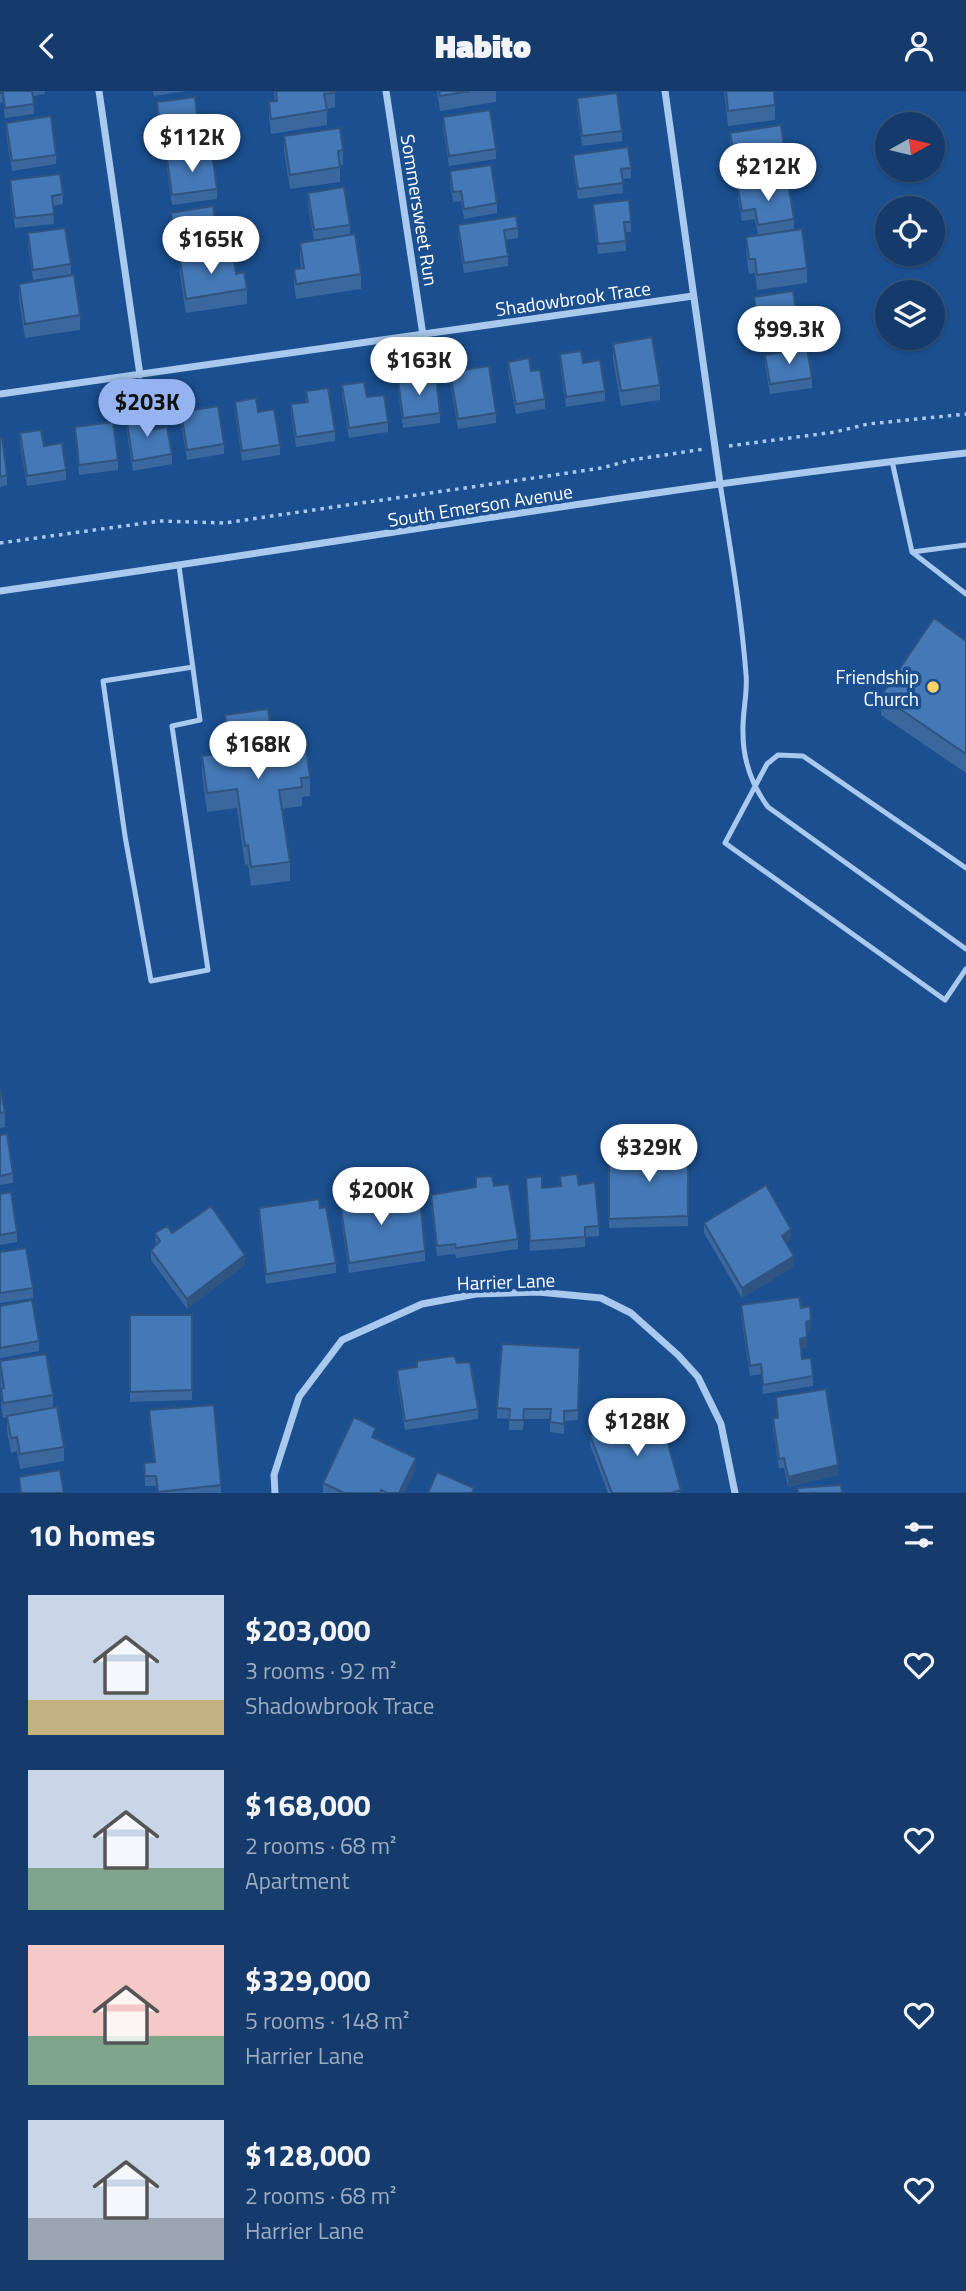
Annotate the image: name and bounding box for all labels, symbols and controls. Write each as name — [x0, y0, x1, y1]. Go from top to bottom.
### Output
text: Habito — [435, 22, 531, 70]
icon: back — [28, 27, 66, 65]
icon: person — [900, 27, 938, 65]
north arrow — [875, 112, 945, 182]
map controls — [875, 112, 945, 350]
pin: $112K — [143, 115, 241, 174]
text: $112K — [159, 119, 225, 154]
street label: Sommersweet Run — [394, 132, 446, 288]
pin: $212K — [719, 143, 817, 203]
text: $212K — [735, 148, 801, 183]
button: locate — [875, 196, 945, 266]
pin: $165K — [162, 216, 260, 276]
text: $165K — [178, 221, 244, 256]
street label: Shadowbrook Trace — [494, 273, 652, 323]
button: layers — [875, 280, 945, 350]
pin: $99.3K — [732, 307, 846, 366]
text: $99.3K — [753, 311, 825, 346]
pin: $163K — [370, 337, 468, 397]
text: $163K — [386, 342, 452, 377]
pin: $203K — [98, 379, 196, 439]
text: $203K — [114, 384, 180, 419]
street label: South Emerson Avenue — [386, 476, 574, 534]
place label: Friendship Church — [836, 662, 919, 713]
marker: Friendship Church — [925, 679, 941, 695]
pin: $168K — [209, 721, 307, 781]
text: $168K — [225, 726, 291, 761]
pin: $329K — [600, 1125, 698, 1184]
text: $329K — [616, 1129, 682, 1164]
pin: $200K — [332, 1167, 430, 1227]
text: $200K — [348, 1172, 414, 1207]
street label: Harrier Lane — [456, 1265, 556, 1297]
pin: $128K — [588, 1399, 686, 1458]
text: $128K — [604, 1403, 670, 1438]
text: 10 homes — [28, 1512, 155, 1558]
icon: filters — [900, 1516, 938, 1554]
text: $203,000 — [245, 1607, 371, 1653]
icon: home — [84, 1623, 168, 1707]
icon: heart — [900, 1646, 938, 1684]
text: 3 rooms · 92 m² — [245, 1653, 396, 1688]
text: Shadowbrook Trace — [245, 1688, 434, 1723]
text: $168,000 — [245, 1782, 371, 1828]
icon: home — [84, 1798, 168, 1882]
icon: heart — [900, 1821, 938, 1859]
text: 2 rooms · 68 m² — [245, 1828, 396, 1863]
text: Apartment — [245, 1863, 350, 1898]
text: $329,000 — [245, 1957, 371, 2003]
icon: home — [84, 1973, 168, 2057]
icon: heart — [900, 1996, 938, 2034]
text: 5 rooms · 148 m² — [245, 2003, 409, 2038]
text: Harrier Lane — [245, 2038, 364, 2073]
text: $128,000 — [245, 2132, 371, 2178]
icon: home — [84, 2148, 168, 2232]
icon: heart — [900, 2171, 938, 2209]
text: 2 rooms · 68 m² — [245, 2178, 396, 2213]
text: Harrier Lane — [245, 2213, 364, 2248]

